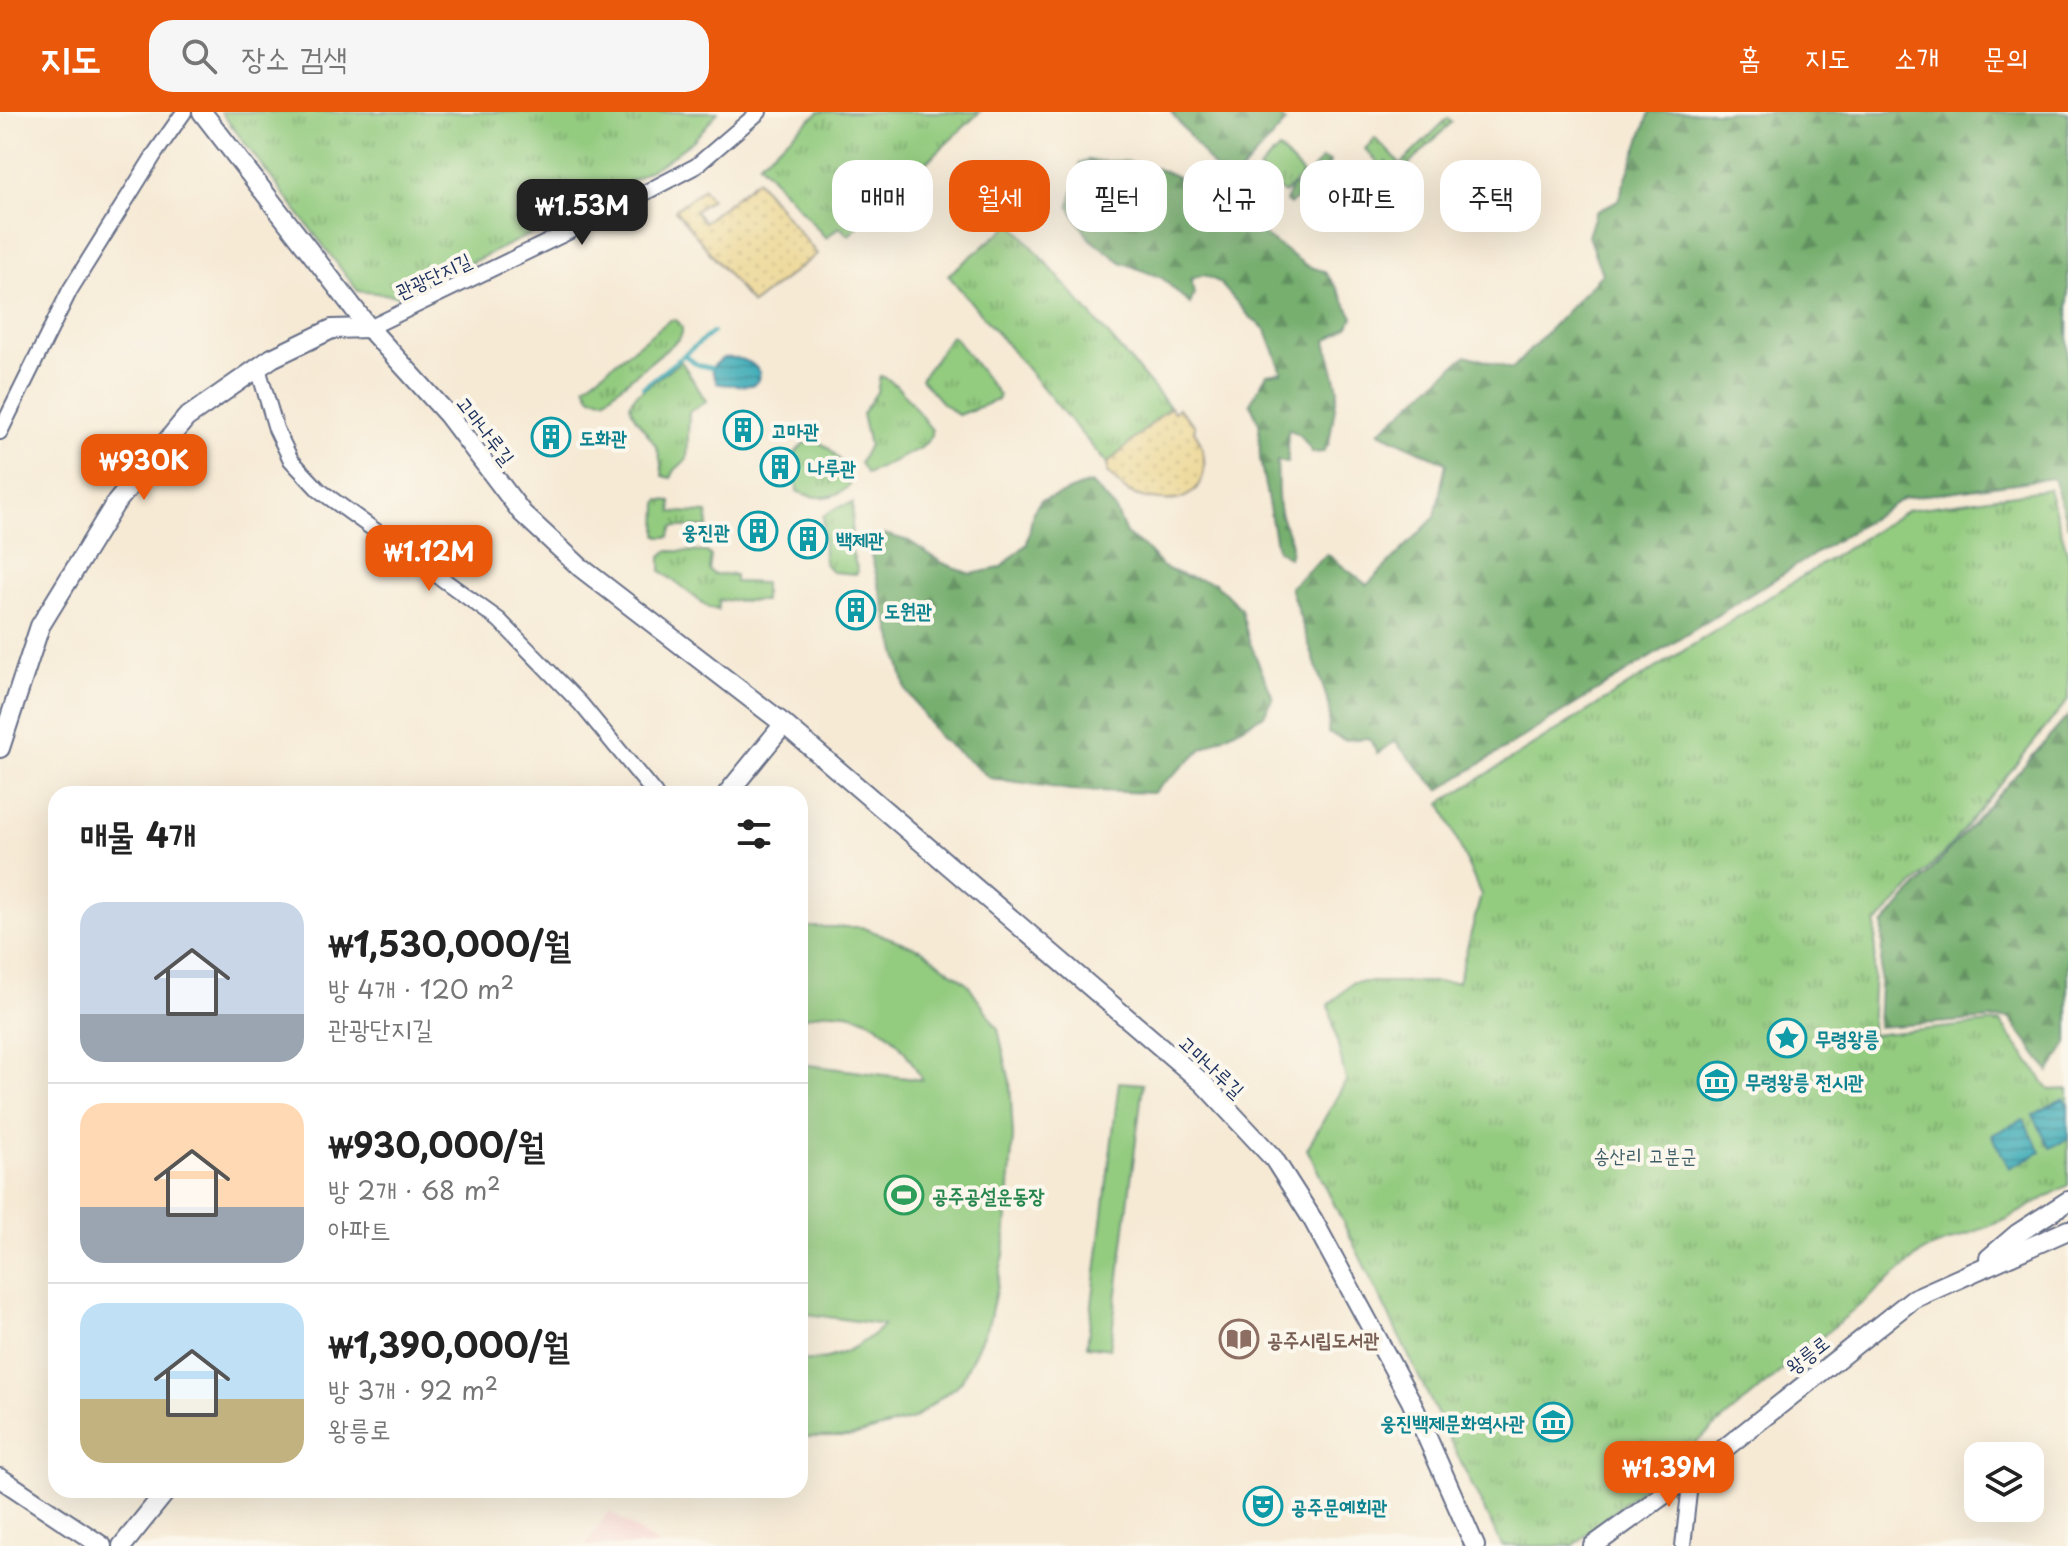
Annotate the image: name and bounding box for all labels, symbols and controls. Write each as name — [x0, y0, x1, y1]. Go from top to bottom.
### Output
search box — [149, 20, 709, 92]
text: 지도 — [40, 28, 101, 85]
icon: search — [177, 34, 221, 78]
text: 장소 검색 — [241, 34, 347, 79]
text: 홈 — [1738, 35, 1761, 78]
text: 지도 — [1805, 35, 1850, 78]
text: 소개 — [1894, 35, 1939, 78]
text: 문의 — [1983, 35, 2028, 78]
chip: 매매 — [832, 160, 933, 232]
chip: 월세 — [949, 160, 1050, 232]
chip: 필터 — [1066, 160, 1167, 232]
chip: 신규 — [1183, 160, 1284, 232]
chip: 아파트 — [1300, 160, 1424, 232]
chip: 주택 — [1440, 160, 1541, 232]
pin: ₩1.53M — [517, 179, 647, 247]
text: ₩1.53M — [535, 185, 629, 224]
street label: 관광단지길 — [390, 244, 476, 306]
street label: 고마나루길 — [449, 389, 523, 471]
building icon: 고마관 — [722, 409, 764, 451]
place label: 고마관 — [771, 415, 819, 445]
building icon: 도화관 — [530, 416, 572, 458]
place label: 도화관 — [579, 422, 627, 452]
pin: ₩930K — [88, 434, 200, 502]
text: ₩930K — [99, 440, 189, 479]
building icon: 나루관 — [759, 446, 801, 488]
place label: 나루관 — [808, 452, 856, 482]
building icon: 웅진관 — [737, 510, 779, 552]
place label: 웅진관 — [682, 516, 730, 546]
building icon: 백제관 — [787, 518, 829, 560]
place label: 백제관 — [836, 524, 884, 554]
pin: ₩1.12M — [364, 525, 494, 593]
text: ₩1.12M — [383, 531, 475, 570]
building icon: 도원관 — [835, 589, 877, 631]
place label: 도원관 — [884, 595, 932, 625]
text: 매물 4개 — [80, 808, 196, 860]
icon: filters — [732, 812, 776, 856]
text: ₩1,530,000/월 — [328, 917, 571, 969]
icon: home — [144, 934, 240, 1030]
text: 방 4개 · 120 m² — [328, 969, 514, 1008]
text: 관광단지길 — [328, 1008, 433, 1047]
place icon: 무령왕릉 — [1766, 1017, 1808, 1059]
place label: 무령왕릉 — [1815, 1023, 1879, 1053]
street label: 고마나루길 — [1172, 1028, 1252, 1104]
museum icon: 무령왕릉 전시관 — [1696, 1060, 1738, 1102]
place label: 무령왕릉 전시관 — [1745, 1066, 1864, 1096]
text: ₩930,000/월 — [328, 1118, 545, 1170]
icon: home — [144, 1135, 240, 1231]
park label: 송산리 고분군 — [1593, 1140, 1697, 1170]
text: 방 2개 · 68 m² — [328, 1170, 501, 1209]
sports icon: 공주공설운동장 — [883, 1174, 925, 1216]
place label: 공주공설운동장 — [932, 1180, 1045, 1210]
text: 아파트 — [328, 1209, 391, 1248]
text: ₩1,390,000/월 — [328, 1318, 570, 1370]
library icon: 공주시립도서관 — [1218, 1318, 1260, 1360]
place label: 공주시립도서관 — [1267, 1324, 1380, 1354]
street label: 왕릉로 — [1779, 1327, 1835, 1381]
icon: home — [144, 1335, 240, 1431]
text: 방 3개 · 92 m² — [328, 1370, 498, 1409]
museum icon: 웅진백제문화역사관 — [1532, 1401, 1574, 1443]
place label: 웅진백제문화역사관 — [1380, 1407, 1525, 1437]
text: 왕릉로 — [328, 1409, 391, 1448]
pin: ₩1.39M — [1604, 1441, 1734, 1509]
map controls — [1964, 1442, 2044, 1522]
button: layers — [1964, 1442, 2044, 1522]
text: ₩1.39M — [1622, 1447, 1716, 1486]
theatre icon: 공주문예회관 — [1242, 1485, 1284, 1527]
place label: 공주문예회관 — [1291, 1491, 1388, 1521]

